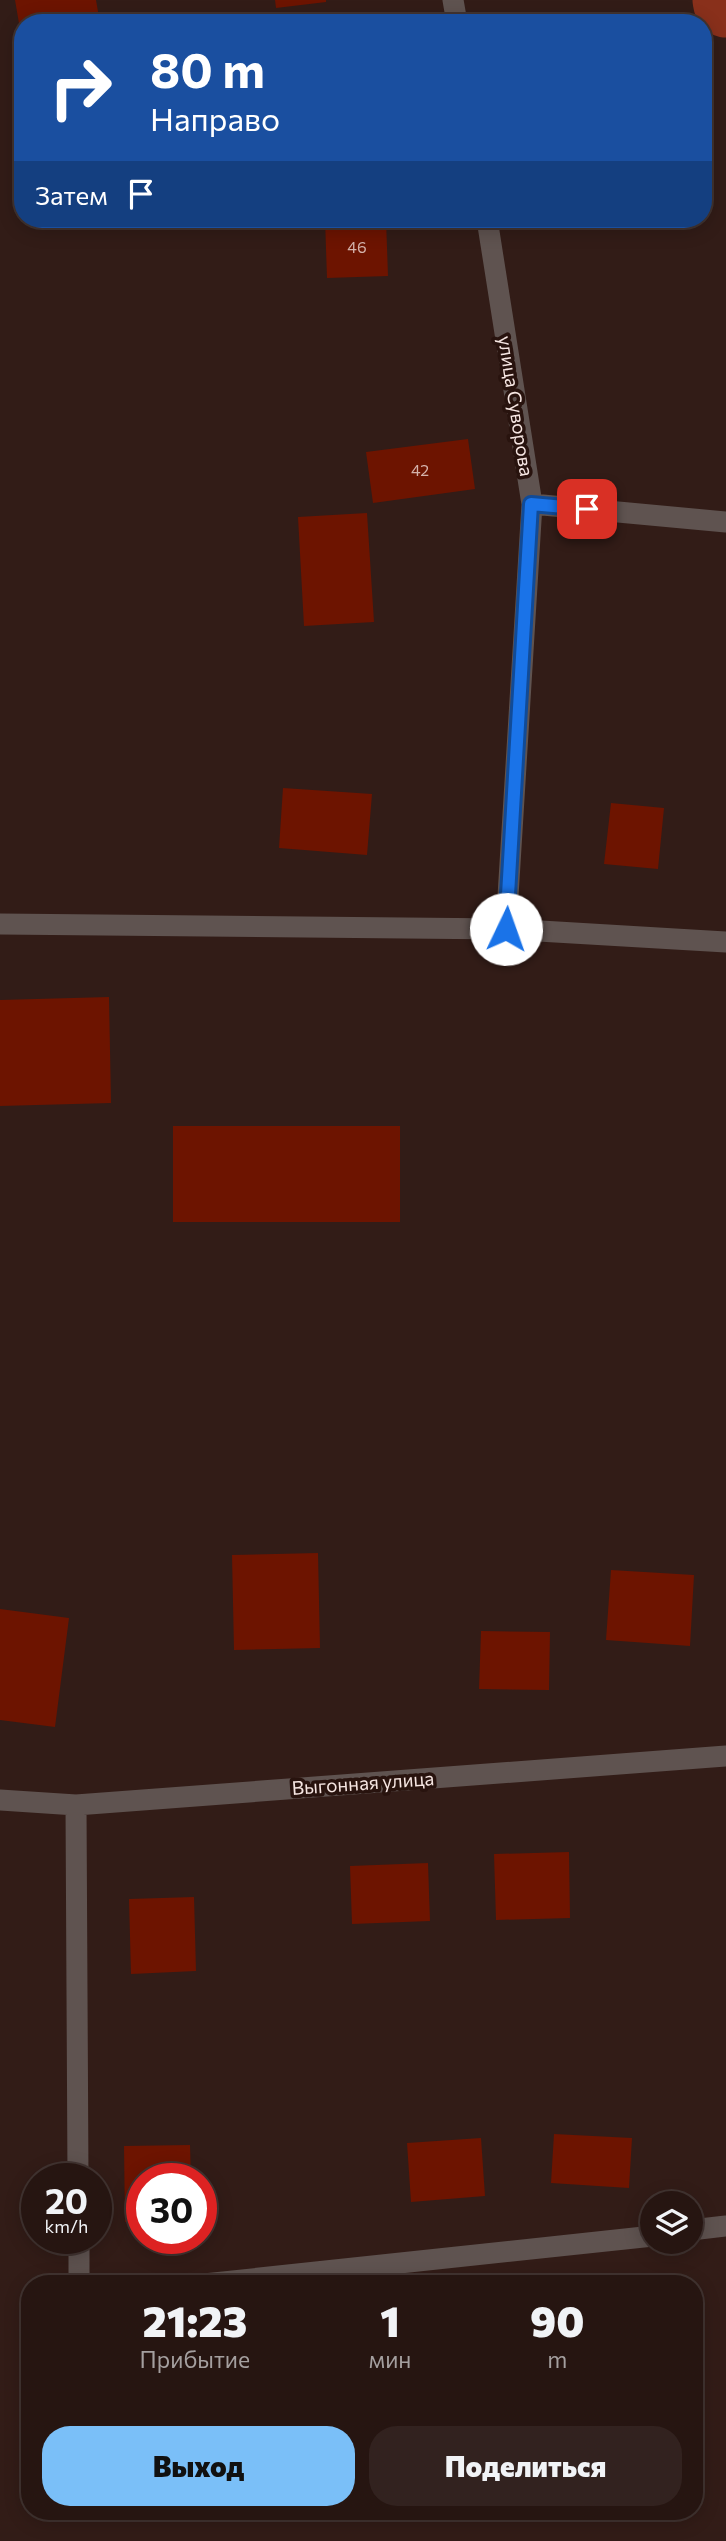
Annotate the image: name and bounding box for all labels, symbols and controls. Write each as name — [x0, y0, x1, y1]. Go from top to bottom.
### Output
text: 80 m — [150, 38, 265, 98]
icon: right — [35, 42, 126, 133]
text: Направо — [150, 98, 280, 138]
icon: arrive — [122, 175, 160, 213]
text: Затем — [35, 179, 108, 210]
house number: 46 — [347, 237, 367, 256]
street label: улица Суворова — [494, 334, 539, 478]
house number: 42 — [411, 460, 429, 479]
pin — [557, 479, 617, 539]
icon: arrive — [568, 490, 606, 528]
position arrow — [469, 892, 543, 966]
street label: Выгонная улица — [291, 1766, 435, 1799]
speed limit sign: 30 — [126, 2163, 217, 2254]
text: 20 — [45, 2178, 88, 2221]
map controls — [640, 2191, 703, 2254]
button: layers — [640, 2191, 703, 2254]
text: km/h — [45, 2215, 88, 2237]
text: 21:23 — [143, 2294, 247, 2346]
text: 1 — [380, 2294, 400, 2346]
text: 90 — [530, 2294, 584, 2346]
text: Прибытие — [140, 2345, 250, 2373]
text: мин — [369, 2345, 411, 2373]
text: m — [547, 2345, 567, 2373]
button: Выход — [42, 2426, 355, 2506]
button: Поделиться — [369, 2426, 682, 2506]

